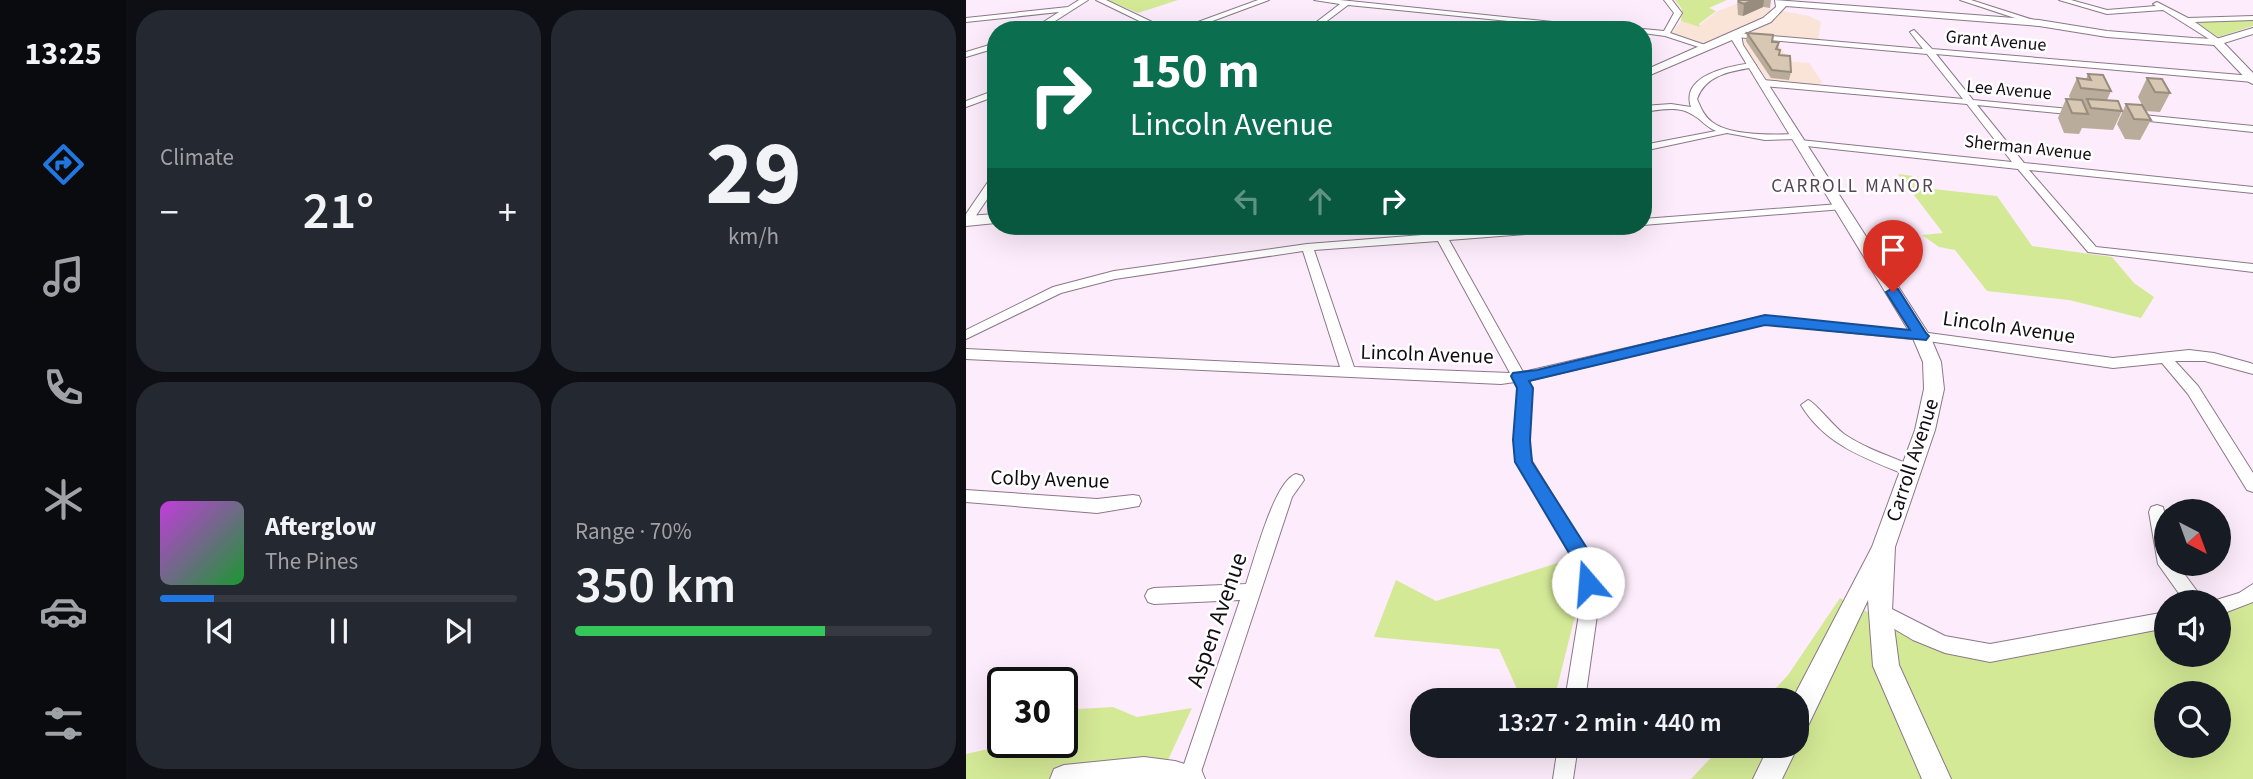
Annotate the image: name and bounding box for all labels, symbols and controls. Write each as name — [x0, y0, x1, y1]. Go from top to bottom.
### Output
street label: Grant Avenue — [1945, 24, 2047, 58]
text: 13:25 — [24, 31, 102, 77]
text: 150 m — [1130, 37, 1259, 107]
icon: right — [1015, 49, 1106, 140]
street label: Lee Avenue — [1965, 74, 2053, 106]
text: Lincoln Avenue — [1130, 102, 1333, 148]
text: 29 — [705, 110, 802, 239]
street label: Sherman Avenue — [1963, 129, 2093, 167]
icon: directions — [39, 140, 88, 189]
text: Climate — [160, 141, 234, 174]
district label: CARROLL MANOR — [1771, 173, 1935, 200]
text: 21° — [303, 175, 374, 249]
icon: left — [1228, 182, 1266, 220]
icon: ahead — [1301, 182, 1339, 220]
icon: right — [1374, 182, 1412, 220]
text: − — [160, 186, 179, 240]
text: + — [498, 186, 517, 240]
text: km/h — [728, 220, 779, 253]
pin — [1863, 220, 1923, 292]
icon: arrive — [1874, 231, 1912, 269]
icon: music — [39, 252, 88, 301]
street label: Lincoln Avenue — [1941, 303, 2077, 351]
street label: Lincoln Avenue — [1360, 337, 1494, 371]
icon: phone — [39, 363, 88, 412]
street label: Carroll Avenue — [1878, 395, 1946, 525]
street label: Colby Avenue — [990, 462, 1110, 496]
icon: climate — [39, 475, 88, 524]
north arrow — [2154, 499, 2231, 576]
map controls — [2154, 499, 2231, 758]
text: Afterglow — [265, 508, 376, 545]
text: Range · 70% — [575, 515, 692, 548]
text: The Pines — [265, 545, 358, 578]
position arrow — [1551, 546, 1625, 620]
street label: Aspen Avenue — [1178, 548, 1256, 692]
text: 350 km — [575, 549, 736, 623]
icon: car — [39, 587, 88, 636]
button: sound — [2154, 590, 2231, 667]
icon: previous — [201, 612, 239, 650]
icon: pause — [320, 612, 358, 650]
icon: next — [439, 612, 477, 650]
speed limit sign: 30 — [987, 667, 1078, 758]
button: search — [2154, 681, 2231, 758]
icon: filters — [39, 699, 88, 748]
text: 13:27 · 2 min · 440 m — [1497, 704, 1722, 741]

